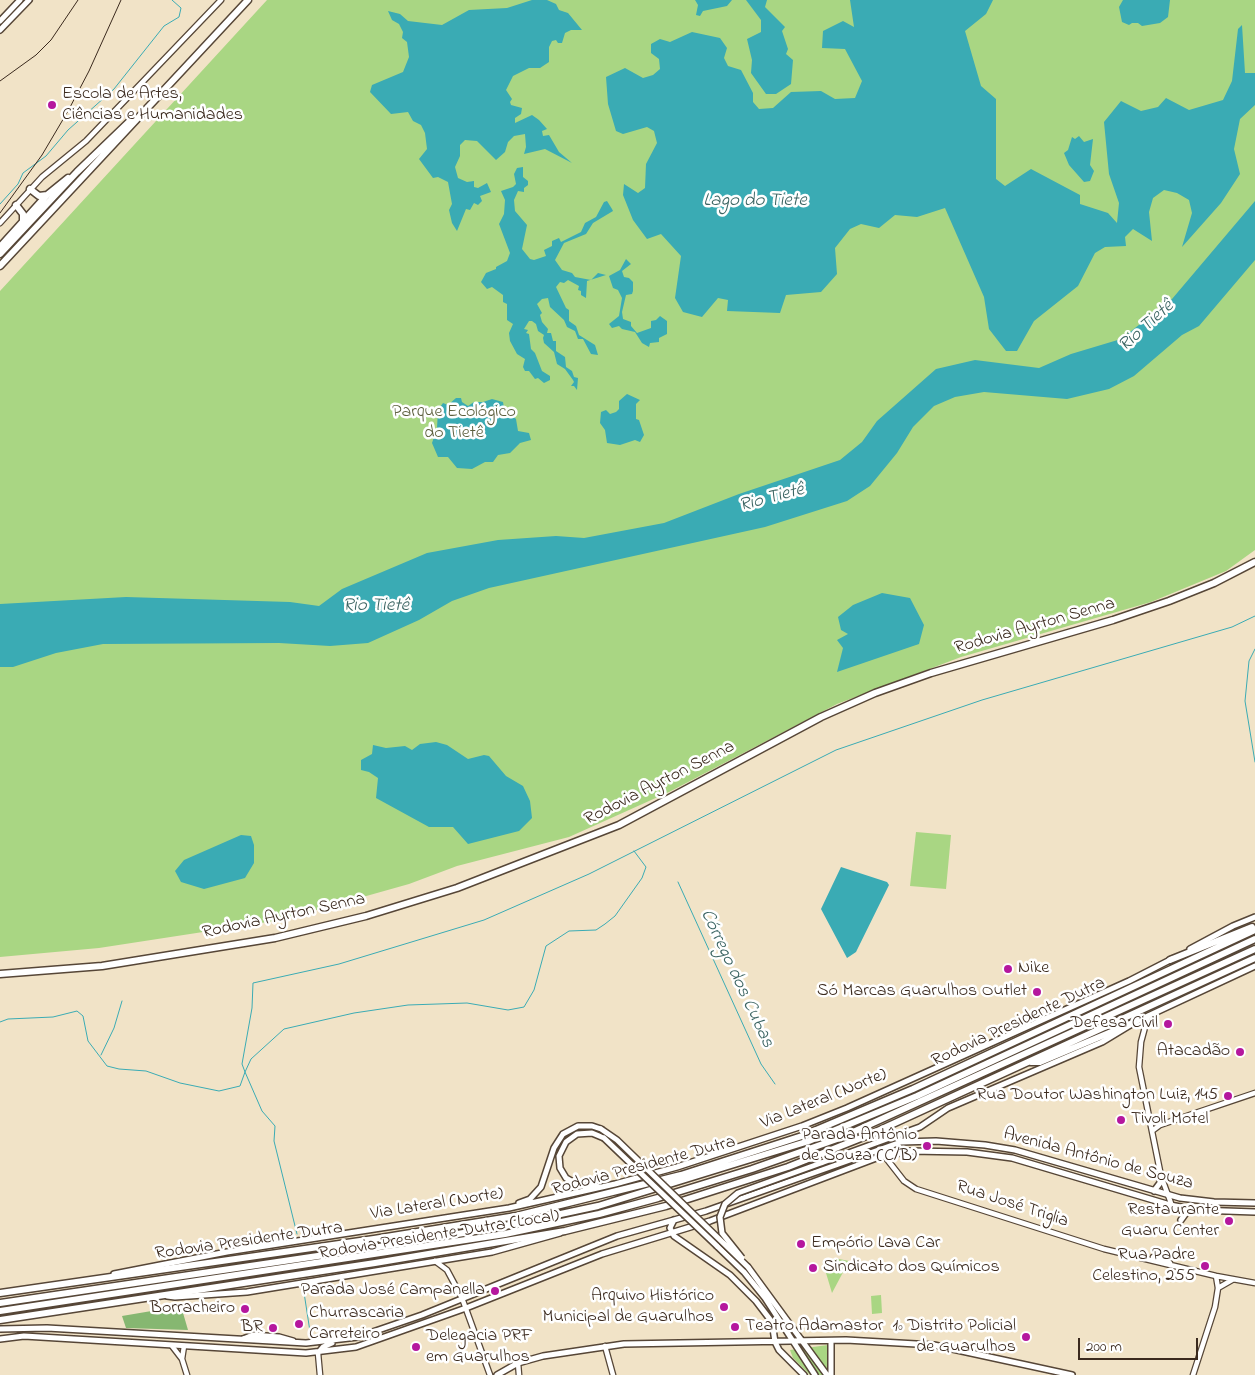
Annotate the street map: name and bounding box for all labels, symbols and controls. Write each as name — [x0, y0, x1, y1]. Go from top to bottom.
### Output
place label: Escola de Artes, Ciências e Humanidades — [62, 84, 243, 126]
marker: Escola de Artes, Ciências e Humanidades — [46, 99, 58, 111]
water label: Lago do Tiete — [703, 191, 807, 213]
water label: Rio Tietê — [1115, 296, 1179, 358]
park label: Parque Ecológico do Tietê — [392, 402, 516, 444]
water label: Rio Tietê — [737, 479, 807, 519]
street label: Rodovia Ayrton Senna — [952, 594, 1118, 660]
water label: Rio Tietê — [343, 596, 409, 618]
street label: Rodovia Ayrton Senna — [581, 737, 739, 831]
street label: Rodovia Ayrton Senna — [201, 889, 367, 945]
water label: Córrego dos Cubas — [694, 906, 778, 1052]
place label: Nike — [1018, 958, 1049, 980]
marker: Nike — [1002, 963, 1014, 975]
street label: Rodovia Presidente Dutra — [929, 973, 1109, 1073]
place label: Só Marcas Guarulhos Outlet — [817, 981, 1027, 1003]
marker: Só Marcas Guarulhos Outlet — [1031, 986, 1043, 998]
place label: Defesa Civil — [1071, 1013, 1158, 1035]
marker: Defesa Civil — [1162, 1018, 1174, 1030]
place label: Atacadão — [1157, 1041, 1230, 1063]
marker: Atacadão — [1234, 1046, 1246, 1058]
street label: Via Lateral (Norte) — [758, 1065, 890, 1135]
place label: Rua Doutor Washington Luiz, 145 — [976, 1085, 1218, 1107]
marker: Rua Doutor Washington Luiz, 145 — [1222, 1090, 1234, 1102]
place label: Tivoli Motel — [1131, 1109, 1209, 1131]
marker: Tivoli Motel — [1115, 1114, 1127, 1126]
street label: Avenida Antônio de Souza — [1001, 1124, 1195, 1196]
place label: Parada Antônio de Souza (C/B) — [801, 1125, 917, 1168]
street label: Rodovia Presidente Dutra — [550, 1132, 738, 1202]
marker: Parada Antônio de Souza (C/B) — [921, 1140, 933, 1152]
street label: Rua José Triglia — [953, 1177, 1071, 1233]
street label: Via Lateral (Norte) — [369, 1184, 505, 1226]
place label: Restaurante Guaru Center — [1121, 1200, 1219, 1242]
street label: Rodovia Presidente Dutra (Local) — [317, 1206, 561, 1266]
marker: Restaurante Guaru Center — [1223, 1215, 1235, 1227]
street label: Rodovia Presidente Dutra — [154, 1218, 344, 1266]
place label: Empório Lava Car — [811, 1233, 940, 1255]
marker: Empório Lava Car — [795, 1238, 807, 1250]
place label: Rua Padre Celestino, 255 — [1092, 1245, 1195, 1288]
place label: Sindicato dos Químicos — [823, 1257, 1000, 1279]
marker: Rua Padre Celestino, 255 — [1199, 1260, 1211, 1272]
marker: Sindicato dos Químicos — [807, 1262, 819, 1274]
place label: Parada José Campanella — [301, 1280, 485, 1302]
marker: Parada José Campanella — [489, 1285, 501, 1297]
place label: Arquivo Histórico Municipal de Guarulhos — [543, 1286, 714, 1328]
place label: Borracheiro — [150, 1298, 235, 1320]
marker: Arquivo Histórico Municipal de Guarulhos — [718, 1301, 730, 1313]
marker: Borracheiro — [239, 1303, 251, 1315]
place label: Churrascaria Carreteiro — [309, 1303, 404, 1346]
place label: Teatro Adamastor — [745, 1316, 883, 1338]
place label: 1º Distrito Policial de Guarulhos — [893, 1316, 1016, 1358]
place label: BR — [241, 1317, 263, 1339]
marker: Churrascaria Carreteiro — [293, 1318, 305, 1330]
marker: Teatro Adamastor — [729, 1321, 741, 1333]
marker: BR — [267, 1322, 279, 1334]
place label: Delegacia PRF em Guarulhos — [426, 1326, 533, 1368]
scale bar — [1080, 1328, 1200, 1360]
marker: 1º Distrito Policial de Guarulhos — [1020, 1331, 1032, 1343]
text: 200 m — [1086, 1336, 1122, 1358]
marker: Delegacia PRF em Guarulhos — [410, 1341, 422, 1353]

